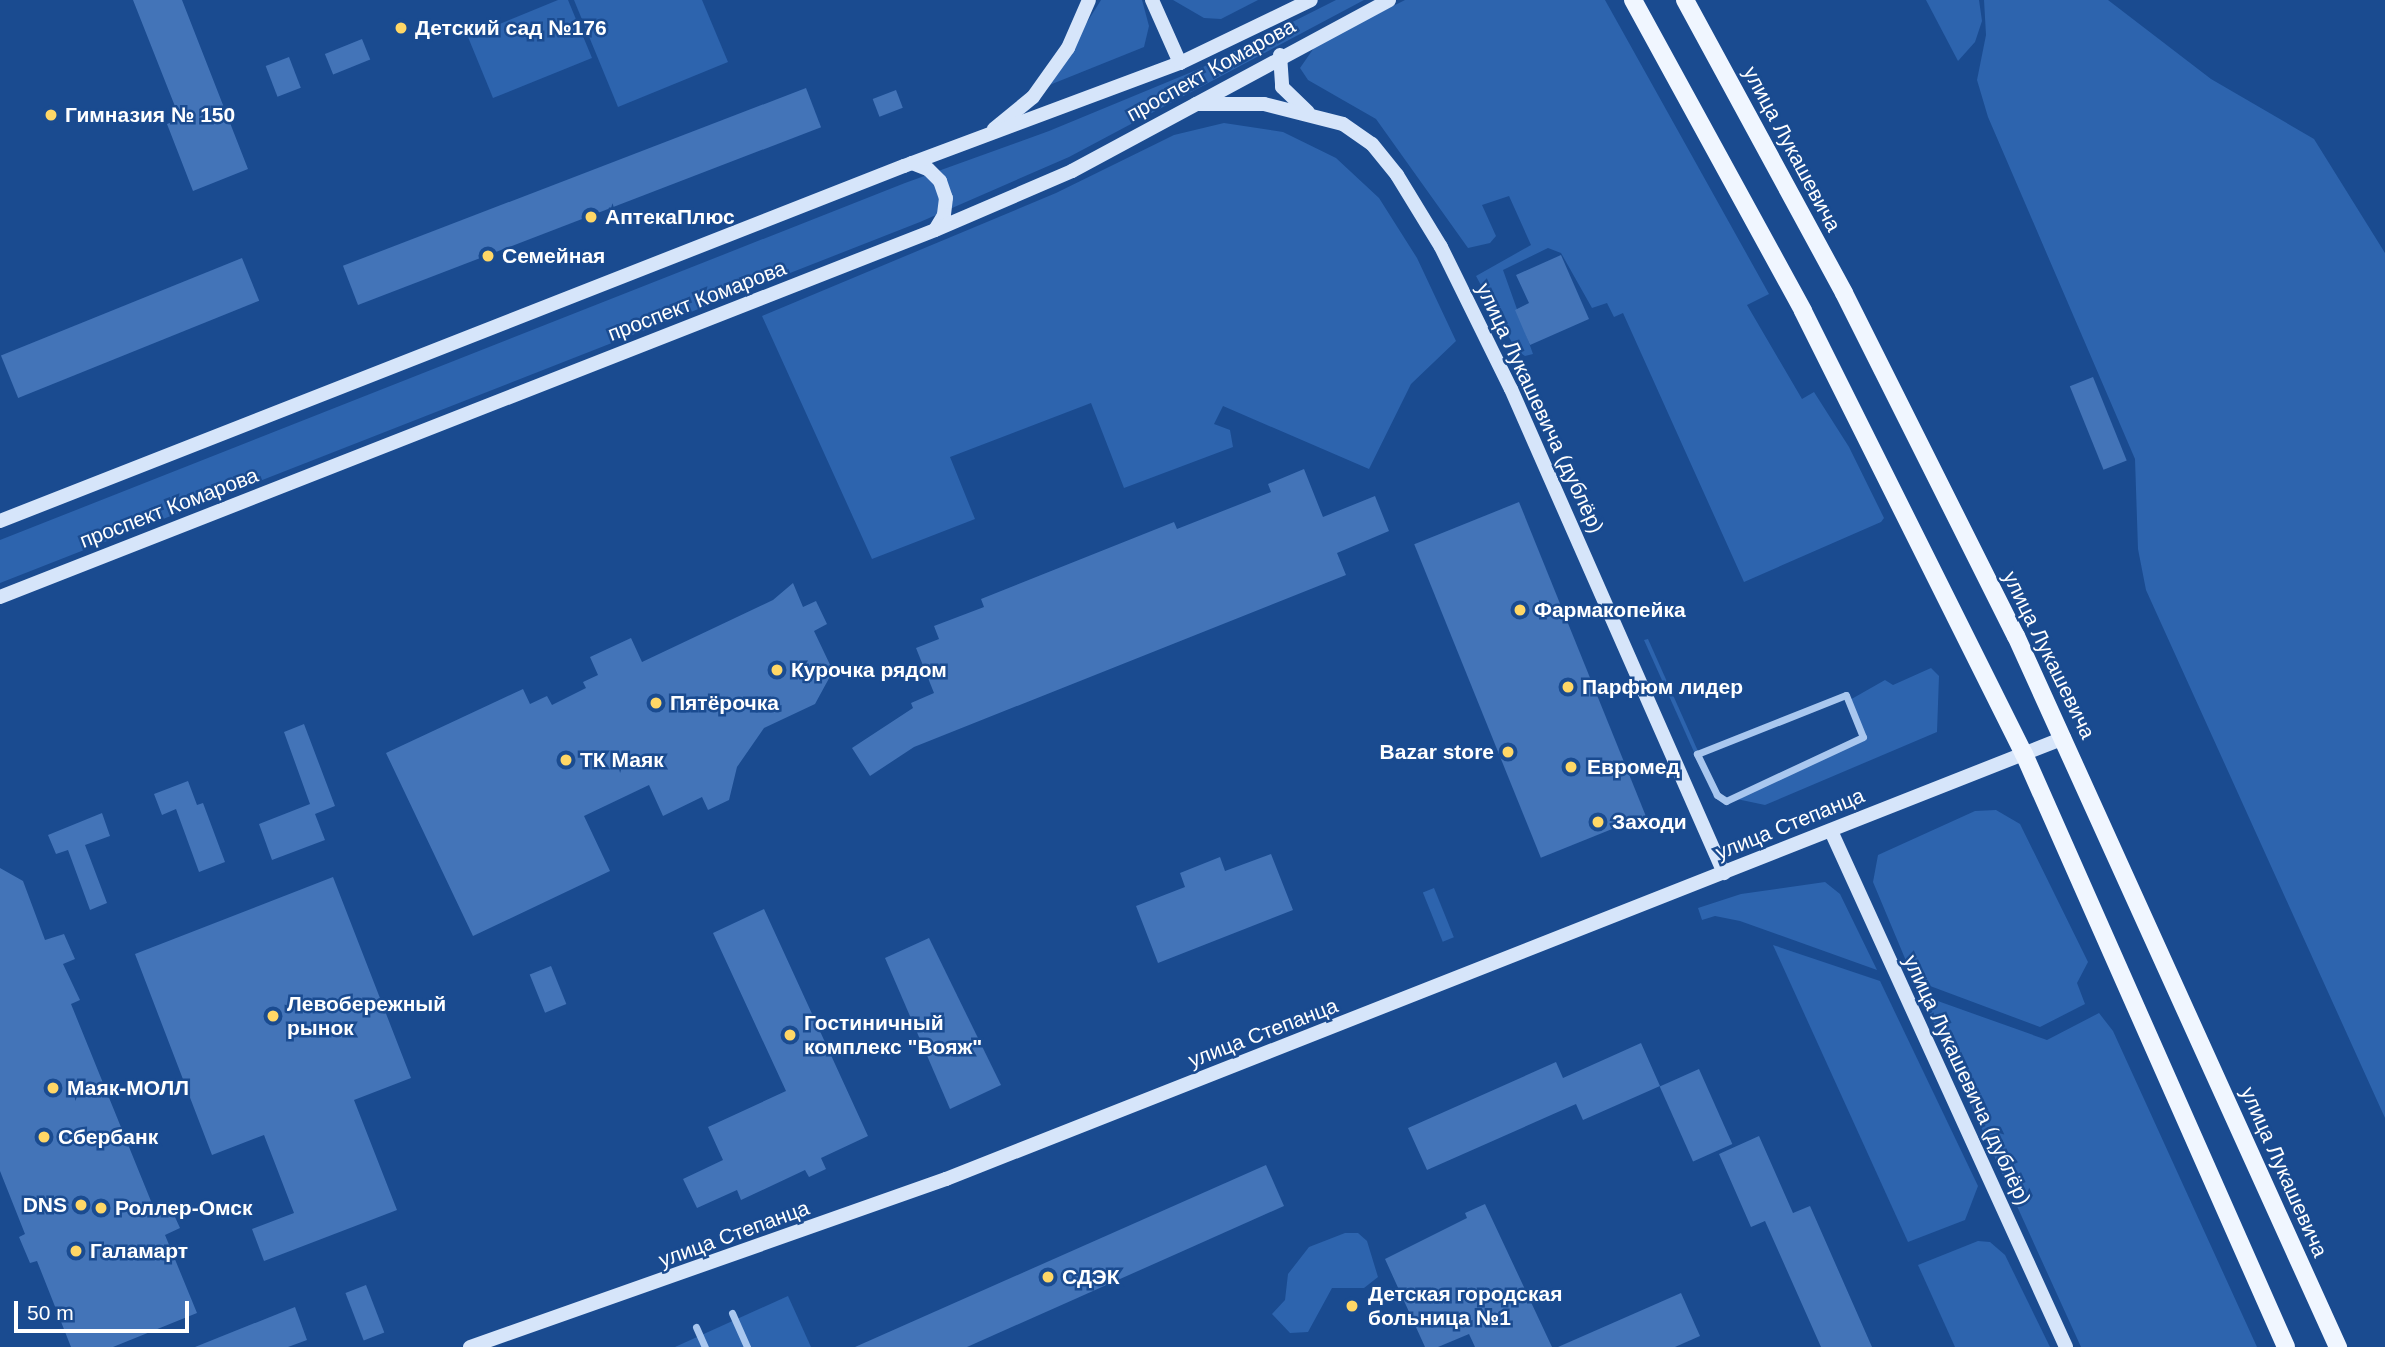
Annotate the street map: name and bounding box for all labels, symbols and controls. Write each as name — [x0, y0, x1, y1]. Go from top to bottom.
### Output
street label: проспект Комарова — [1122, 13, 1300, 127]
place label: Детский сад №176 — [415, 15, 607, 41]
marker: Детский сад №176 — [393, 20, 409, 36]
street label: улица Лукашевича — [1738, 62, 1846, 236]
place label: Гимназия № 150 — [65, 102, 235, 128]
marker: Гимназия № 150 — [43, 107, 59, 123]
place label: АптекаПлюс — [605, 204, 735, 230]
marker: АптекаПлюс — [583, 209, 599, 225]
place label: Семейная — [502, 243, 605, 269]
marker: Семейная — [480, 248, 496, 264]
street label: проспект Комарова — [604, 255, 790, 347]
street label: улица Лукашевича (дублёр) — [1471, 279, 1609, 537]
street label: проспект Комарова — [76, 462, 262, 554]
street label: улица Лукашевича — [1997, 567, 2101, 743]
place label: Фармакопейка — [1534, 597, 1686, 623]
marker: Фармакопейка — [1512, 602, 1528, 618]
place label: Курочка рядом — [791, 657, 947, 683]
marker: Курочка рядом — [769, 662, 785, 678]
place label: Парфюм лидер — [1582, 674, 1743, 700]
marker: Парфюм лидер — [1560, 679, 1576, 695]
place label: Пятёрочка — [670, 690, 779, 716]
marker: Пятёрочка — [648, 695, 664, 711]
place label: Bazar store — [1380, 739, 1494, 765]
marker: Bazar store — [1500, 744, 1516, 760]
place label: ТК Маяк — [580, 747, 664, 773]
marker: ТК Маяк — [558, 752, 574, 768]
place label: Евромед — [1587, 754, 1680, 780]
marker: Евромед — [1561, 757, 1581, 777]
street label: улица Степанца — [1712, 783, 1868, 865]
place label: Заходи — [1612, 809, 1687, 835]
marker: Заходи — [1590, 814, 1606, 830]
street label: улица Лукашевича (дублёр) — [1898, 951, 2036, 1209]
place label: Левобережный рынок — [287, 991, 446, 1041]
street label: улица Степанца — [1185, 993, 1341, 1073]
marker: Левобережный рынок — [265, 1008, 281, 1024]
place label: Гостиничный комплекс "Вояж" — [804, 1010, 982, 1060]
marker: Гостиничный комплекс "Вояж" — [782, 1027, 798, 1043]
place label: Маяк-МОЛЛ — [67, 1075, 189, 1101]
marker: Маяк-МОЛЛ — [45, 1080, 61, 1096]
street label: улица Лукашевича — [2235, 1083, 2333, 1261]
place label: Сбербанк — [58, 1124, 158, 1150]
marker: Сбербанк — [36, 1129, 52, 1145]
place label: DNS — [23, 1192, 67, 1218]
place label: Роллер-Омск — [115, 1195, 252, 1221]
street label: улица Степанца — [655, 1195, 813, 1273]
marker: DNS — [73, 1197, 89, 1213]
marker: Роллер-Омск — [93, 1200, 109, 1216]
place label: Галамарт — [90, 1238, 188, 1264]
marker: Галамарт — [68, 1243, 84, 1259]
place label: СДЭК — [1062, 1264, 1120, 1290]
marker: СДЭК — [1040, 1269, 1056, 1285]
place label: Детская городская больница №1 — [1368, 1281, 1562, 1331]
scale bar — [18, 1288, 192, 1332]
marker: Детская городская больница №1 — [1342, 1296, 1362, 1316]
text: 50 m — [27, 1301, 74, 1324]

